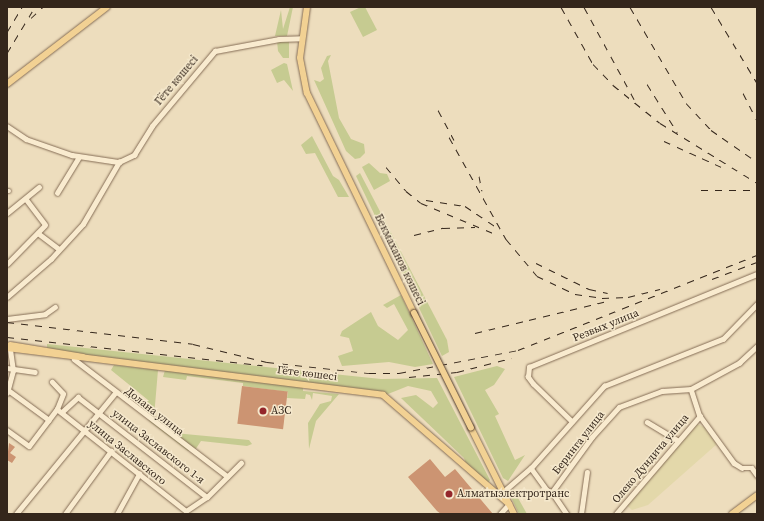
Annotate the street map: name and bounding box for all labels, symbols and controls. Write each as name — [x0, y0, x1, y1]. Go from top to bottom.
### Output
street label: Гёте көшесі — [153, 54, 201, 108]
street label: Бекмаханов көшесі — [371, 212, 427, 308]
street label: Резвых улица — [571, 307, 641, 345]
street label: Гёте көшесі — [276, 364, 338, 384]
street label: Долана улица — [122, 385, 186, 439]
place label: АЗС — [271, 404, 291, 418]
marker: АЗС — [258, 406, 268, 416]
street label: улица Заславского 1-я — [109, 407, 207, 487]
street label: Беринга улица — [550, 409, 608, 477]
street label: Олеко Дундича улица — [610, 412, 692, 506]
street label: улица Заславского — [85, 418, 169, 488]
place label: Алматыэлектротранс — [457, 487, 569, 501]
marker: Алматыэлектротранс — [444, 489, 454, 499]

